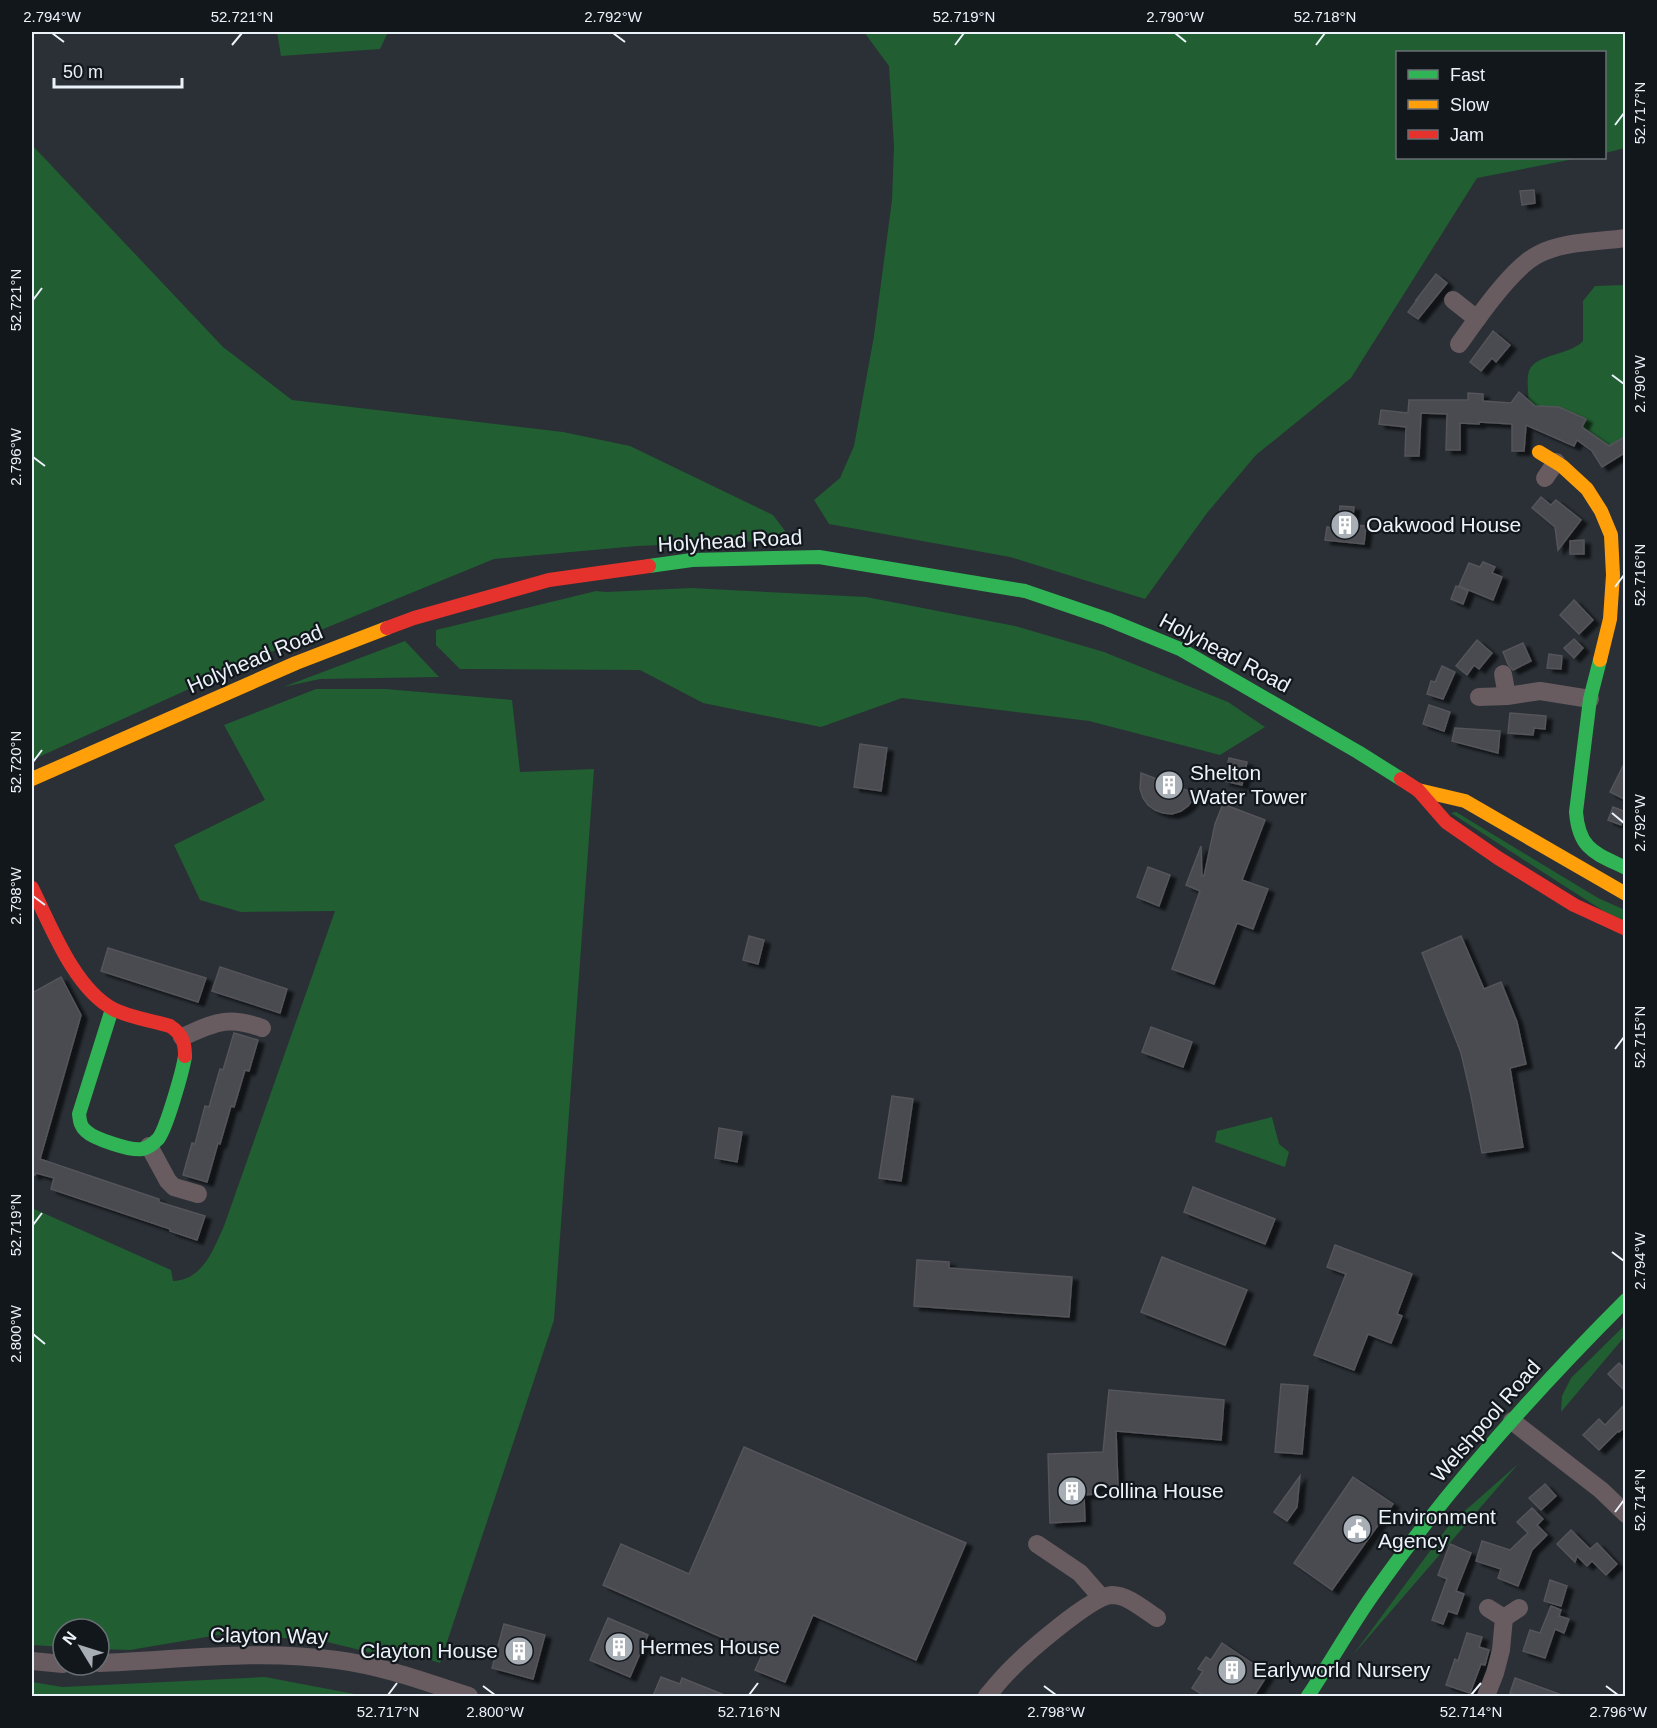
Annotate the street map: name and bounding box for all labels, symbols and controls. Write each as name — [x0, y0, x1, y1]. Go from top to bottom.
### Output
text: 2.794°W — [23, 8, 82, 25]
text: 52.721°N — [211, 8, 273, 25]
text: 2.792°W — [584, 8, 643, 25]
text: 52.719°N — [933, 8, 995, 25]
text: 2.790°W — [1146, 8, 1205, 25]
text: 52.718°N — [1294, 8, 1356, 25]
scale bar — [54, 51, 182, 89]
legend — [1396, 51, 1606, 159]
text: 50 m — [63, 62, 103, 82]
text: Fast — [1450, 65, 1485, 85]
text: 52.717°N — [1631, 82, 1648, 144]
text: Slow — [1450, 95, 1490, 115]
text: Jam — [1450, 125, 1484, 145]
text: 52.721°N — [7, 269, 24, 331]
text: 2.790°W — [1631, 354, 1648, 413]
text: 2.796°W — [7, 427, 24, 486]
building icon: Oakwood House — [1329, 509, 1361, 541]
place label: Oakwood House — [1366, 513, 1521, 536]
street label: Holyhead Road — [657, 525, 803, 556]
text: 52.716°N — [1631, 544, 1648, 606]
street label: Holyhead Road — [1156, 608, 1295, 697]
street label: Holyhead Road — [184, 620, 326, 697]
text: 52.720°N — [7, 731, 24, 793]
place label: Shelton Water Tower — [1190, 761, 1307, 808]
building icon: Shelton Water Tower — [1153, 769, 1185, 801]
text: 2.792°W — [1631, 793, 1648, 852]
text: 2.798°W — [7, 866, 24, 925]
text: 52.715°N — [1631, 1006, 1648, 1068]
text: 52.719°N — [7, 1194, 24, 1256]
text: 2.794°W — [1631, 1231, 1648, 1290]
text: 2.800°W — [7, 1304, 24, 1363]
street label: Welshpool Road — [1427, 1355, 1545, 1486]
text: 52.714°N — [1631, 1469, 1648, 1531]
building icon: Collina House — [1056, 1475, 1088, 1507]
place label: Collina House — [1093, 1479, 1224, 1502]
place label: Environment Agency — [1378, 1505, 1496, 1552]
public building icon: Environment Agency — [1341, 1513, 1373, 1545]
north arrow — [51, 1617, 111, 1677]
street label: Clayton Way — [210, 1623, 329, 1648]
text: N — [59, 1628, 80, 1648]
building icon: Hermes House — [603, 1631, 635, 1663]
building icon: Clayton House — [503, 1635, 535, 1667]
place label: Hermes House — [640, 1635, 780, 1658]
place label: Clayton House — [360, 1639, 498, 1662]
building icon: Earlyworld Nursery — [1216, 1654, 1248, 1686]
place label: Earlyworld Nursery — [1253, 1658, 1431, 1681]
text: 52.717°N — [357, 1703, 419, 1720]
text: 2.800°W — [466, 1703, 525, 1720]
text: 52.716°N — [718, 1703, 780, 1720]
text: 2.798°W — [1027, 1703, 1086, 1720]
text: 52.714°N — [1440, 1703, 1502, 1720]
text: 2.796°W — [1589, 1703, 1648, 1720]

